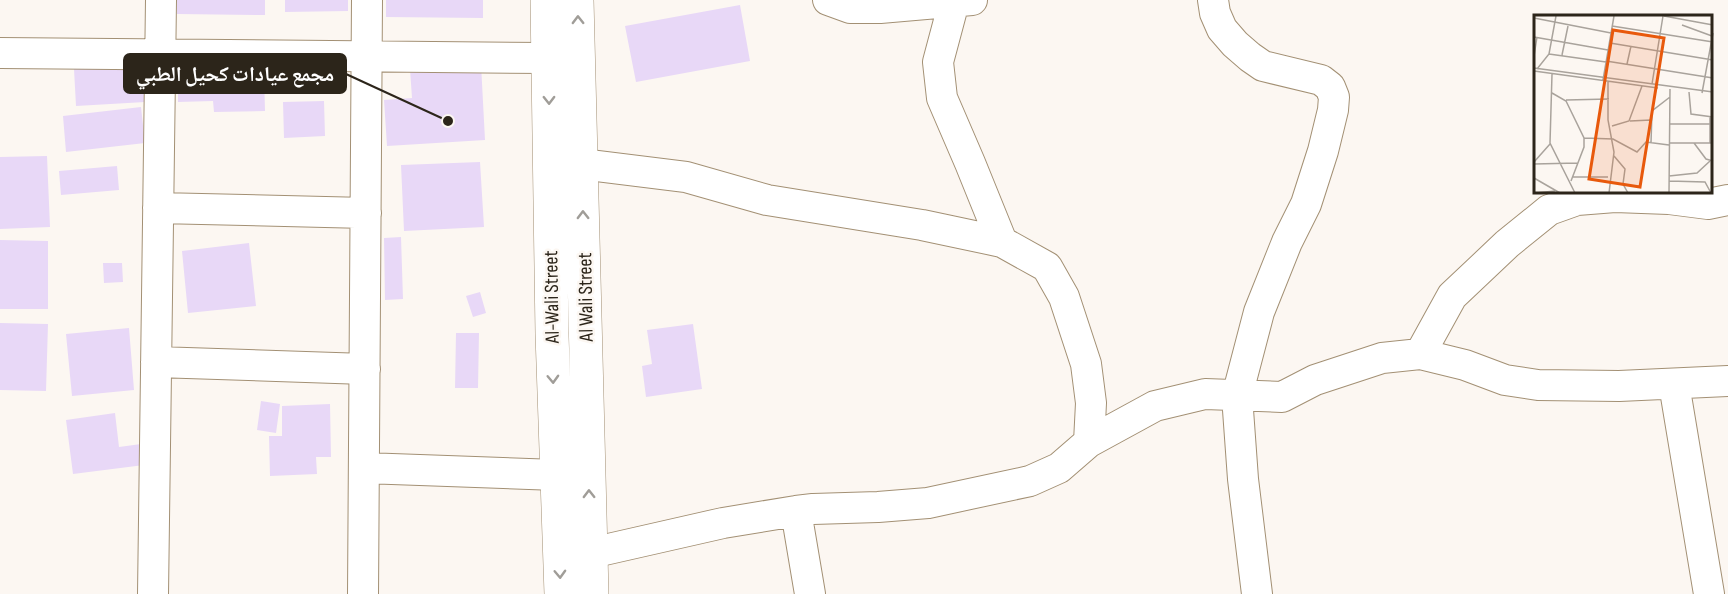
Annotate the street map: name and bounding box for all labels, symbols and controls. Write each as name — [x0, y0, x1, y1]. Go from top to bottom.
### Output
one-way arrow — [571, 15, 584, 24]
inset map — [1534, 15, 1713, 194]
callout: مجمع عيادات كحيل الطبي — [124, 54, 346, 93]
text: مجمع عيادات كحيل الطبي — [136, 62, 334, 90]
one-way arrow — [543, 96, 555, 105]
one-way arrow — [576, 210, 589, 219]
street label: Al-Wali Street — [539, 250, 565, 345]
street label: Al Wali Street — [573, 252, 599, 343]
one-way arrow — [547, 375, 560, 384]
one-way arrow — [583, 489, 596, 498]
one-way arrow — [554, 570, 567, 579]

